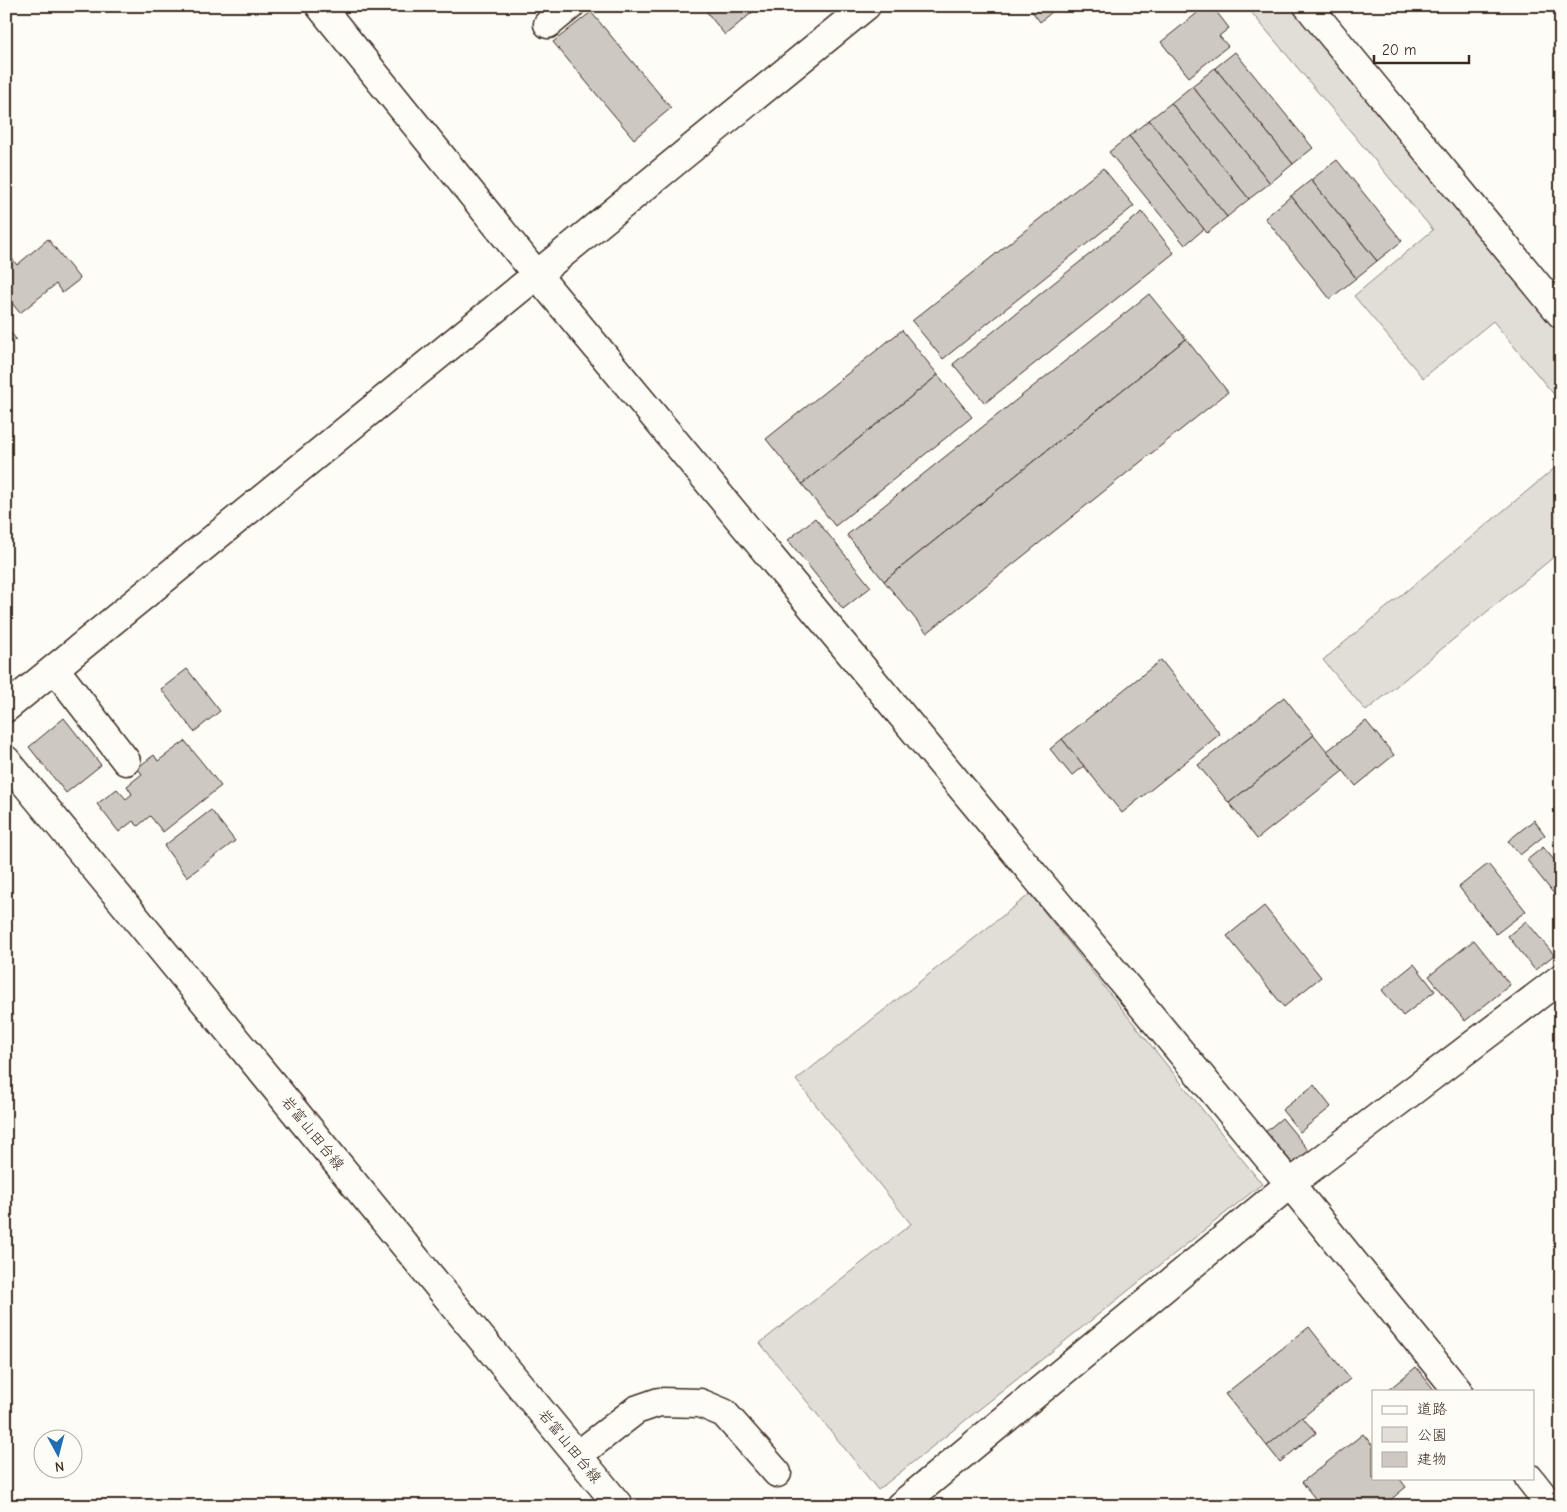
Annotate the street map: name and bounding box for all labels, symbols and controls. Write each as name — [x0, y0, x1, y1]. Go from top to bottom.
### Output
scale bar — [1374, 32, 1470, 64]
text: 20 m — [1382, 41, 1416, 59]
street label: 岩富山田台線 — [278, 1092, 348, 1174]
legend — [1372, 1390, 1534, 1480]
text: 道路 — [1417, 1400, 1447, 1418]
street label: 岩富山田台線 — [535, 1405, 605, 1487]
text: 公園 — [1417, 1426, 1447, 1444]
north arrow — [32, 1430, 82, 1480]
text: 建物 — [1417, 1450, 1447, 1468]
text: N — [54, 1457, 65, 1475]

